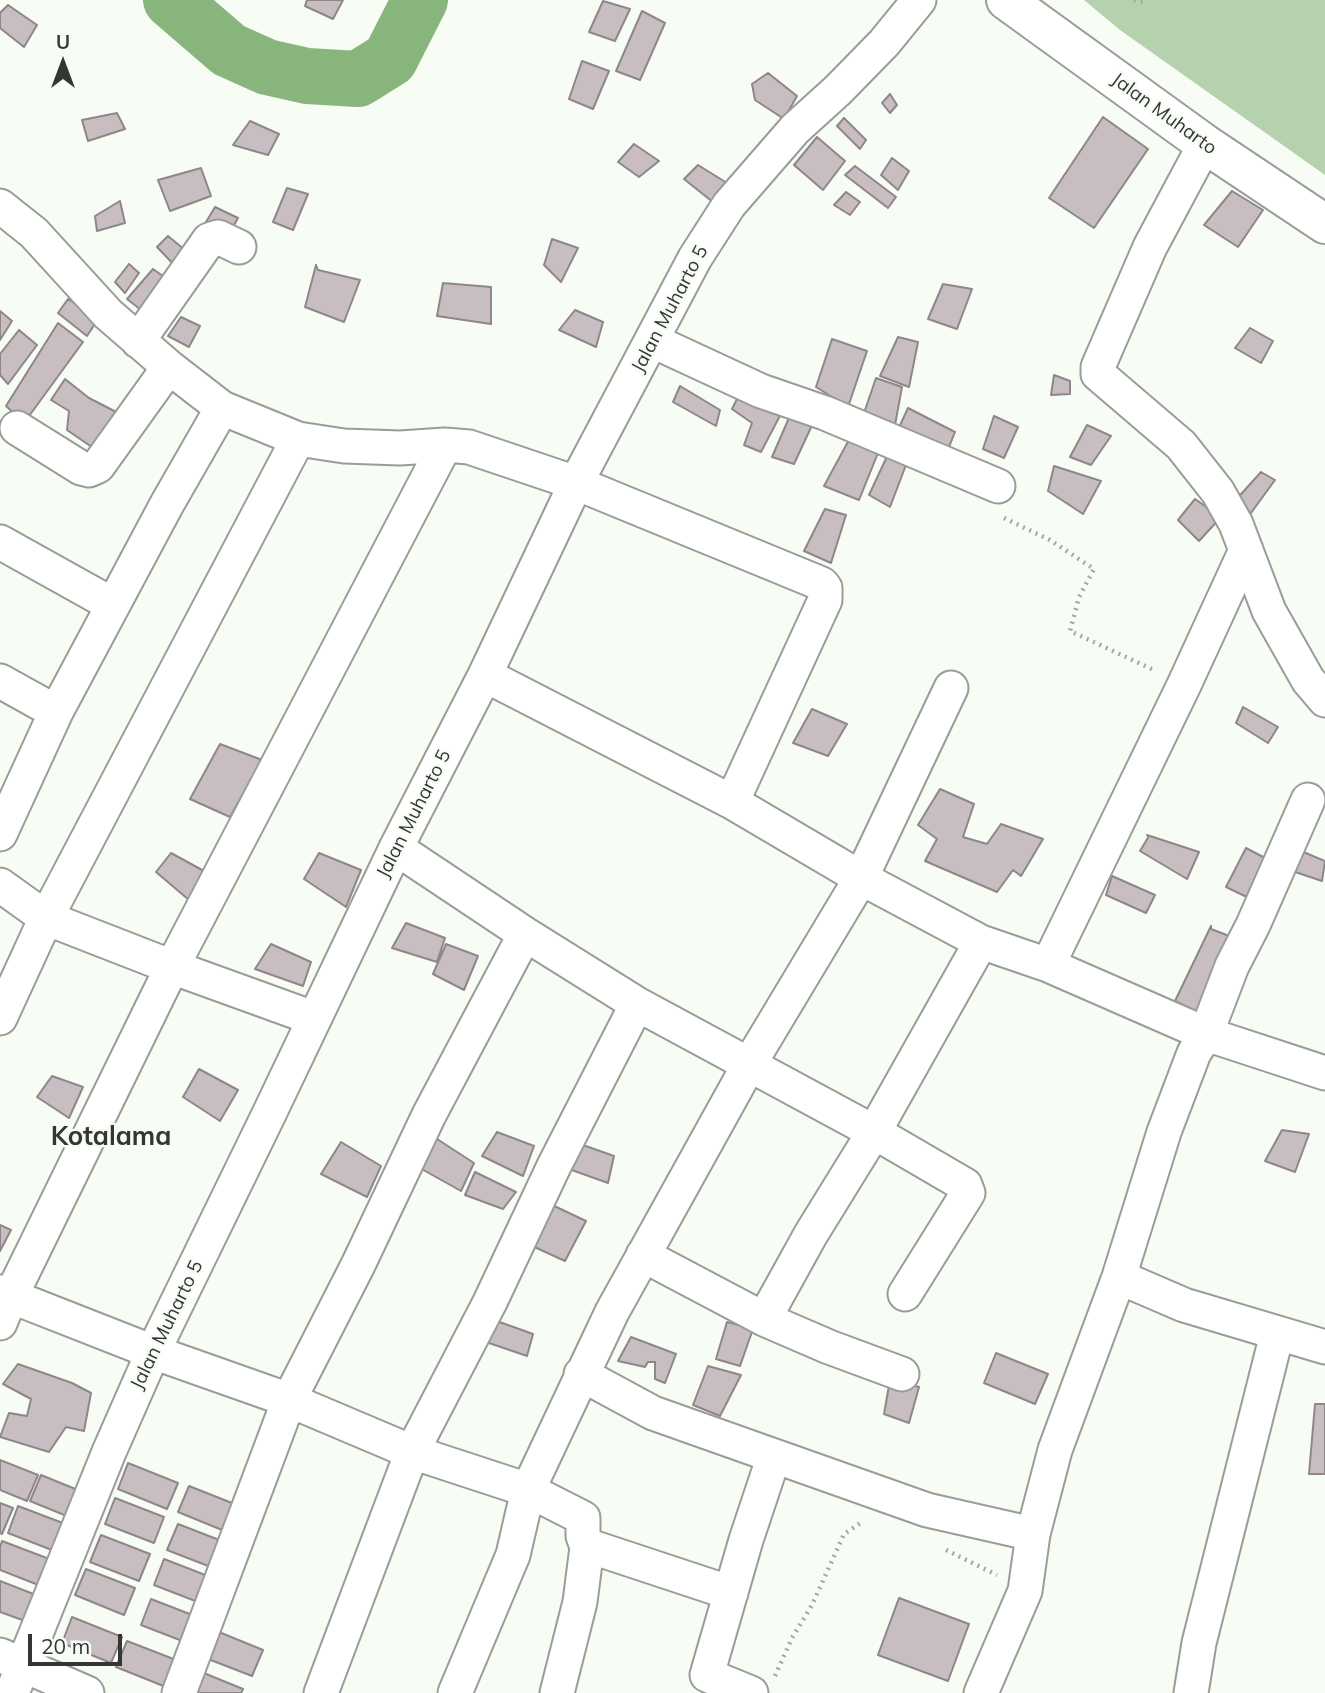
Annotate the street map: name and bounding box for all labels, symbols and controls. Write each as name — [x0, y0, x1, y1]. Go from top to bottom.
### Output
north arrow — [28, 28, 98, 98]
text: U — [56, 30, 70, 54]
street label: Jalan Muharto — [1107, 68, 1221, 160]
street label: Jalan Muharto 5 — [627, 242, 713, 376]
street label: Jalan Muharto 5 — [372, 746, 456, 882]
district label: Kotalama — [51, 1121, 171, 1153]
street label: Jalan Muharto 5 — [126, 1257, 208, 1393]
scale bar — [32, 1620, 126, 1664]
text: 20 m — [41, 1633, 90, 1659]

